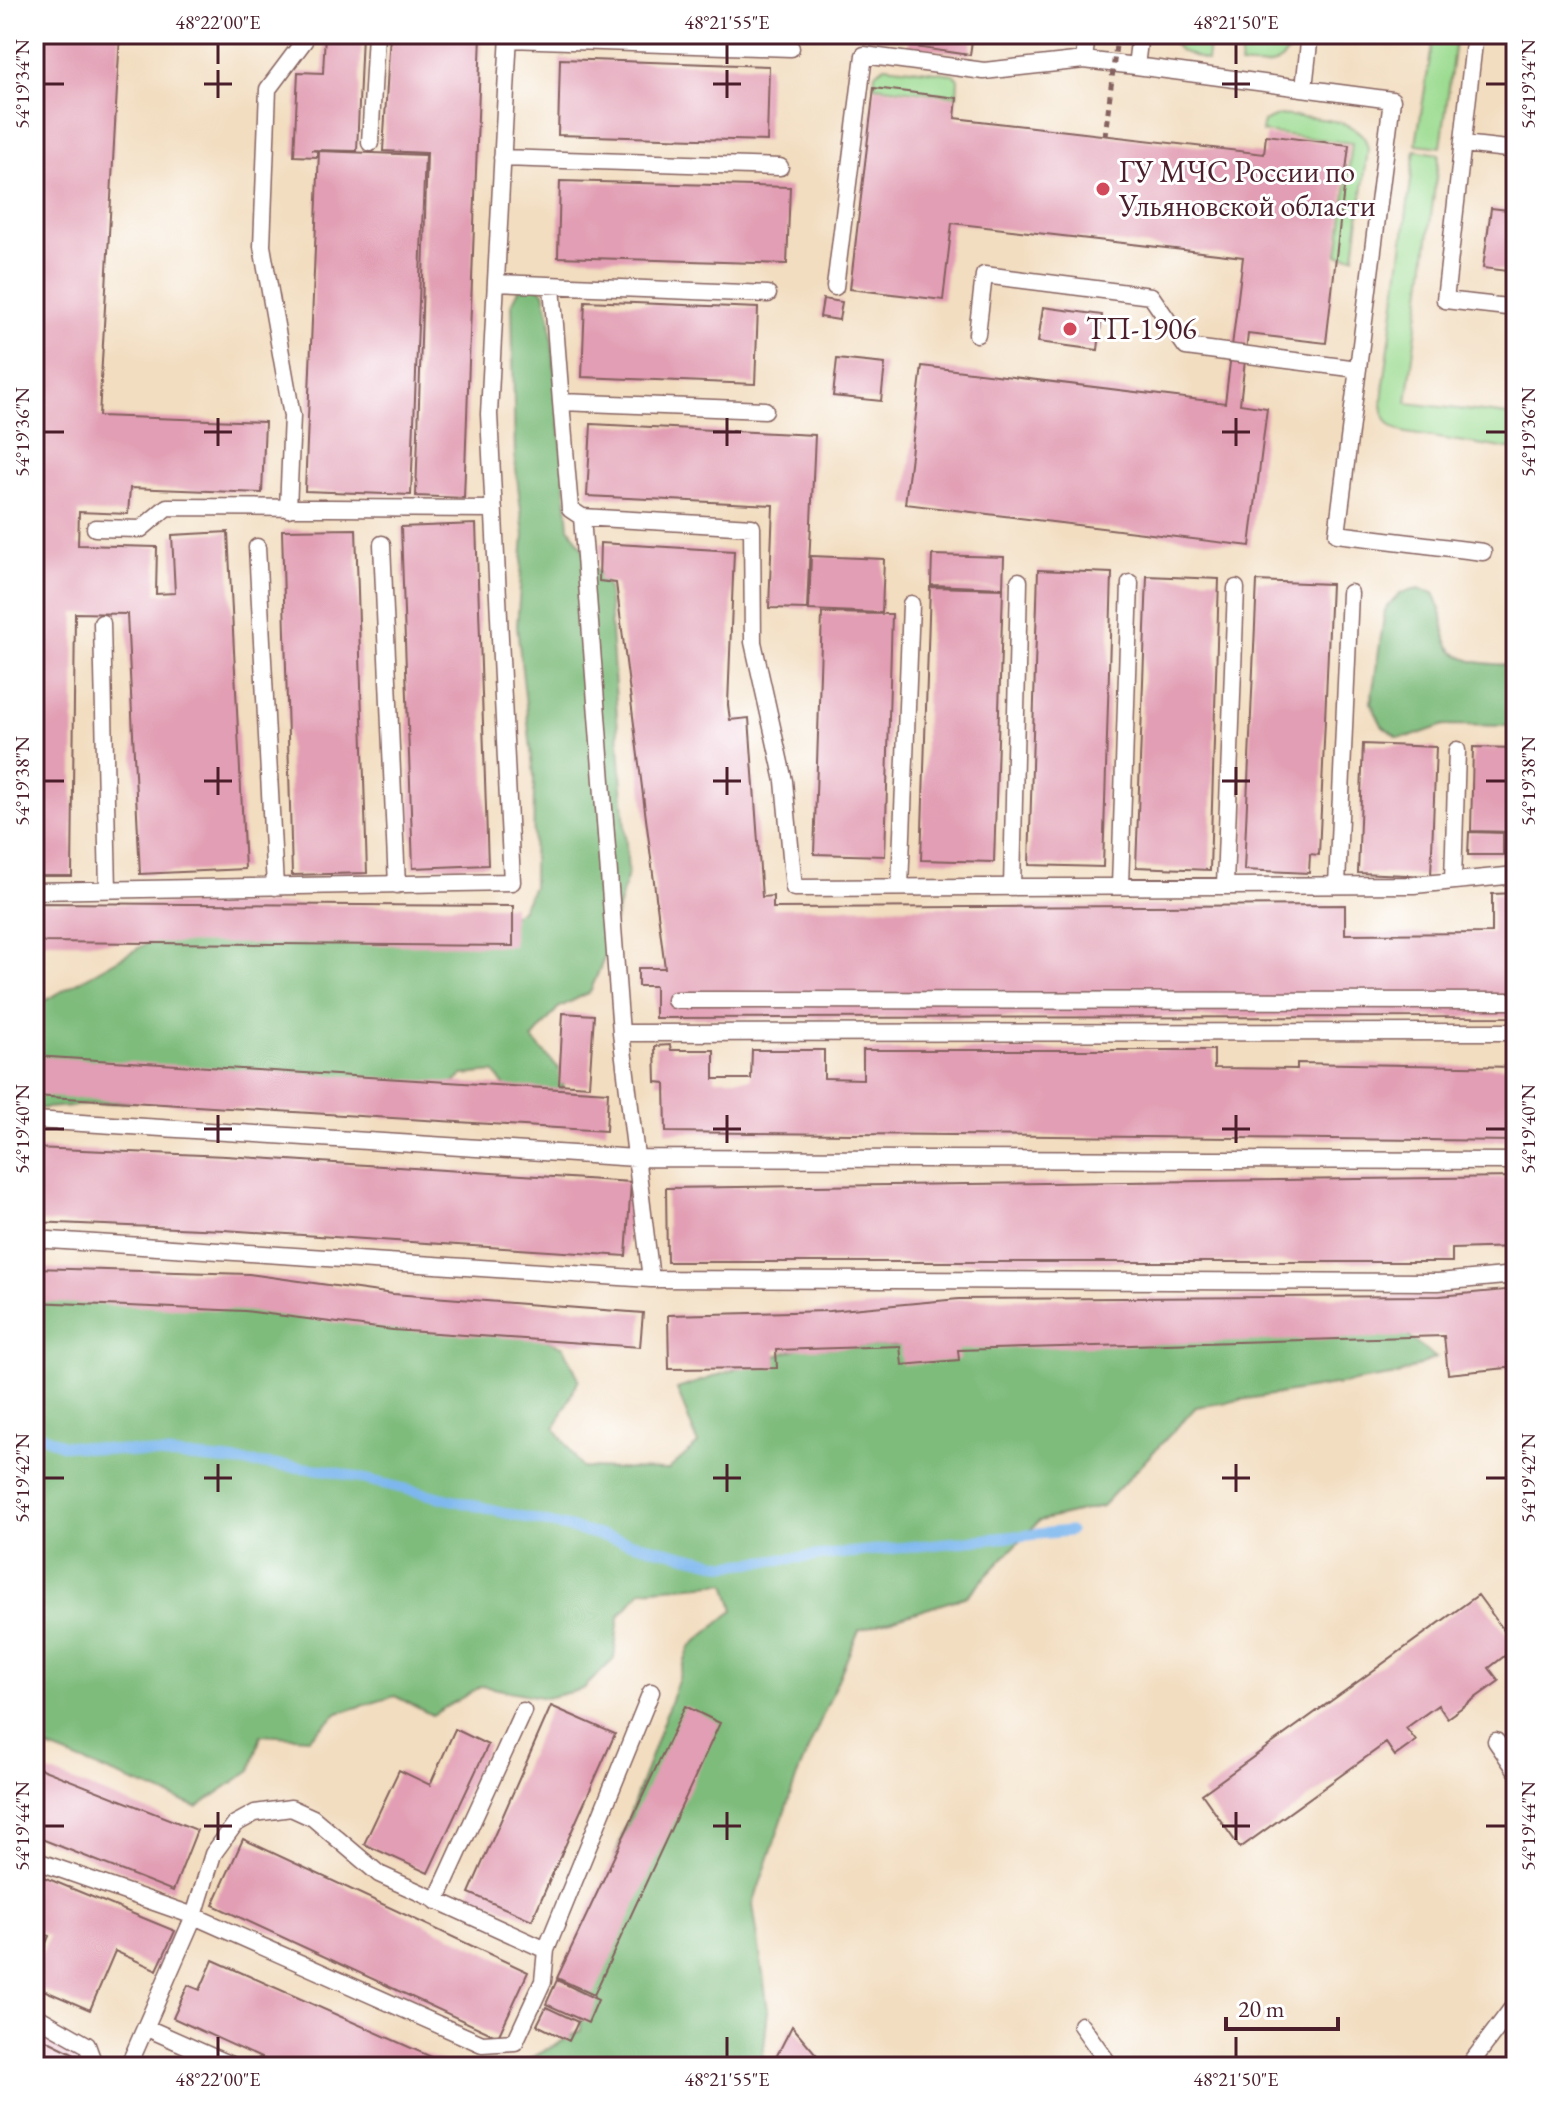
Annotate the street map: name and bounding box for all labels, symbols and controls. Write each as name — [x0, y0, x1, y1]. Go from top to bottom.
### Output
text: 48°22'00"E — [175, 9, 261, 35]
text: 48°21'55"E — [684, 9, 770, 35]
text: 48°21'50"E — [1193, 9, 1279, 35]
text: 54°19'34"N — [9, 39, 35, 129]
text: 54°19'34"N — [1515, 39, 1541, 129]
place label: ГУ МЧС России по Ульяновской области — [1118, 152, 1376, 225]
marker: ГУ МЧС России по Ульяновской области — [1094, 180, 1112, 198]
place label: ТП-1906 — [1086, 309, 1197, 348]
marker: ТП-1906 — [1061, 320, 1079, 338]
text: 54°19'36"N — [9, 387, 35, 477]
text: 54°19'36"N — [1515, 387, 1541, 477]
text: 54°19'38"N — [9, 736, 35, 826]
text: 54°19'38"N — [1515, 736, 1541, 826]
text: 54°19'40"N — [9, 1084, 35, 1174]
text: 54°19'40"N — [1515, 1084, 1541, 1174]
text: 54°19'42"N — [9, 1433, 35, 1523]
text: 54°19'42"N — [1515, 1433, 1541, 1523]
text: 54°19'44"N — [9, 1781, 35, 1871]
text: 54°19'44"N — [1515, 1781, 1541, 1871]
scale bar — [1226, 1981, 1338, 2031]
text: 20 m — [1238, 1993, 1285, 2024]
text: 48°22'00"E — [175, 2066, 261, 2092]
text: 48°21'55"E — [684, 2066, 770, 2092]
text: 48°21'50"E — [1193, 2066, 1279, 2092]

